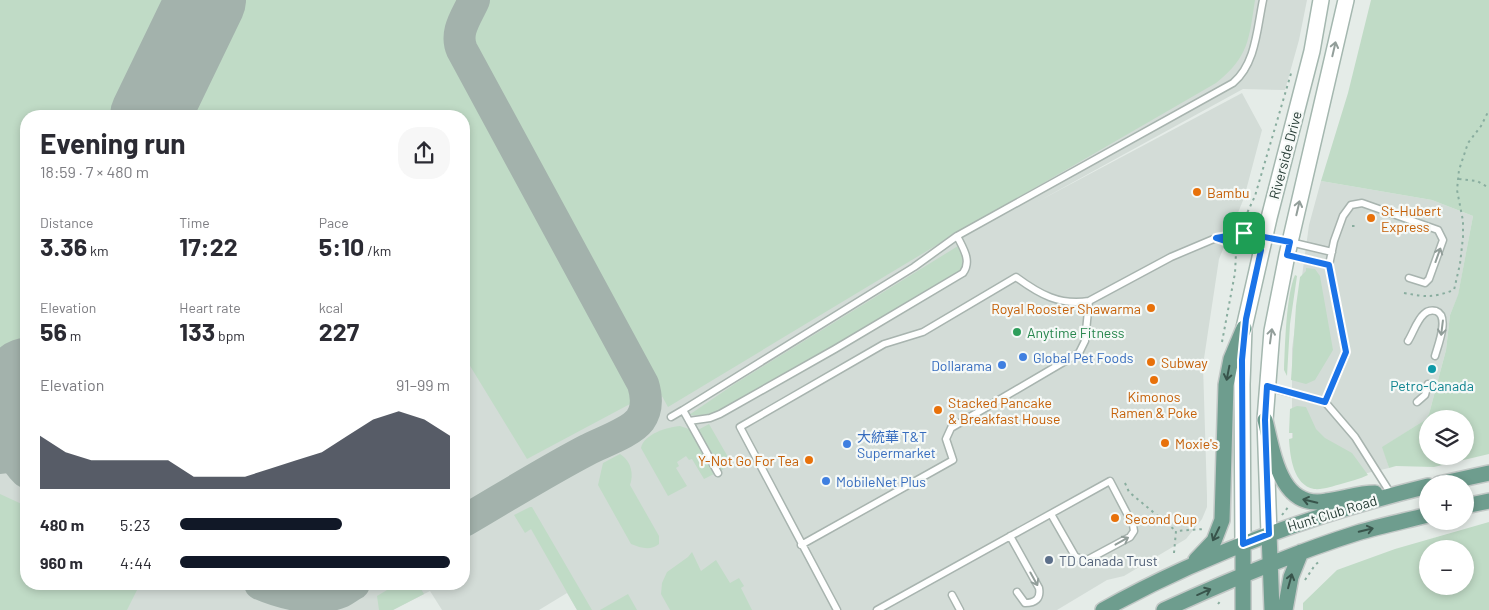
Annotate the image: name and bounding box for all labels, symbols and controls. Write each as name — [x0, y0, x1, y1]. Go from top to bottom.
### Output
one-way arrow — [1330, 42, 1339, 58]
street label: Riverside Drive — [1265, 109, 1305, 201]
text: Evening run — [40, 126, 186, 160]
button: share — [398, 127, 450, 179]
text: 18:59 · 7 × 480 m — [40, 162, 149, 181]
place label: Bambu — [1207, 184, 1250, 201]
marker: Bambu — [1191, 186, 1203, 198]
one-way arrow — [1294, 200, 1303, 216]
place label: St-Hubert Express — [1381, 202, 1442, 235]
pin — [1223, 212, 1265, 254]
marker: St-Hubert Express — [1365, 212, 1377, 224]
text: Distance — [40, 214, 93, 231]
text: Time — [179, 214, 210, 231]
text: Pace — [319, 214, 349, 231]
icon: arrive — [1230, 219, 1258, 247]
text: 3.36 — [40, 231, 87, 261]
text: 17:22 — [179, 231, 238, 261]
text: 5:10 — [319, 231, 364, 261]
text: km — [87, 242, 109, 259]
text: /km — [364, 242, 391, 259]
one-way arrow — [1434, 248, 1443, 263]
text: Elevation — [40, 299, 96, 316]
text: Heart rate — [179, 299, 241, 316]
text: kcal — [319, 299, 343, 316]
place label: Royal Rooster Shawarma — [991, 300, 1141, 317]
marker: Royal Rooster Shawarma — [1145, 302, 1157, 314]
text: 56 — [40, 316, 67, 346]
text: 133 — [179, 316, 215, 346]
text: 227 — [319, 316, 359, 346]
one-way arrow — [1437, 319, 1447, 335]
place label: Anytime Fitness — [1027, 324, 1125, 341]
marker: Anytime Fitness — [1011, 326, 1023, 338]
text: m — [67, 327, 81, 344]
text: bpm — [215, 327, 245, 344]
one-way arrow — [1267, 328, 1277, 344]
place label: Global Pet Foods — [1033, 349, 1134, 366]
marker: Global Pet Foods — [1017, 351, 1029, 363]
place label: Subway — [1161, 354, 1208, 371]
marker: Subway — [1145, 356, 1157, 368]
place label: Dollarama — [931, 357, 992, 374]
marker: Dollarama — [996, 359, 1008, 371]
marker: Petro-Canada — [1426, 363, 1438, 375]
one-way arrow — [1223, 365, 1232, 381]
marker: Kimonos Ramen & Poke — [1148, 374, 1160, 386]
text: Elevation — [40, 375, 104, 394]
text: 91–99 m — [396, 375, 450, 394]
place label: Petro-Canada — [1390, 377, 1474, 394]
place label: Kimonos Ramen & Poke — [1111, 388, 1197, 421]
place label: Stacked Pancake & Breakfast House — [948, 394, 1060, 427]
marker: Stacked Pancake & Breakfast House — [932, 404, 944, 416]
map controls — [1419, 410, 1474, 595]
button: layers — [1419, 410, 1474, 465]
place label: 大統華 T&T Supermarket — [857, 428, 936, 461]
place label: Moxie's — [1175, 435, 1218, 452]
marker: Moxie's — [1159, 437, 1171, 449]
marker: 大統華 T&T Supermarket — [841, 438, 853, 450]
place label: Y-Not Go For Tea — [698, 452, 799, 469]
marker: Y-Not Go For Tea — [803, 454, 815, 466]
place label: MobileNet Plus — [836, 473, 926, 490]
marker: MobileNet Plus — [820, 475, 832, 487]
button: + — [1419, 475, 1474, 530]
street label: Hunt Club Road — [1285, 491, 1379, 535]
one-way arrow — [1302, 495, 1318, 505]
place label: Second Cup — [1125, 510, 1197, 527]
marker: Second Cup — [1109, 512, 1121, 524]
text: 480 m — [40, 515, 84, 534]
text: 5:23 — [120, 515, 150, 534]
one-way arrow — [1358, 525, 1374, 535]
one-way arrow — [1211, 527, 1221, 542]
one-way arrow — [1114, 536, 1129, 545]
button: − — [1419, 540, 1474, 595]
place label: TD Canada Trust — [1059, 552, 1158, 569]
text: 960 m — [40, 553, 83, 572]
text: 4:44 — [120, 553, 152, 572]
marker: TD Canada Trust — [1043, 554, 1055, 566]
one-way arrow — [1029, 571, 1039, 586]
one-way arrow — [1286, 573, 1296, 589]
one-way arrow — [1196, 587, 1211, 596]

